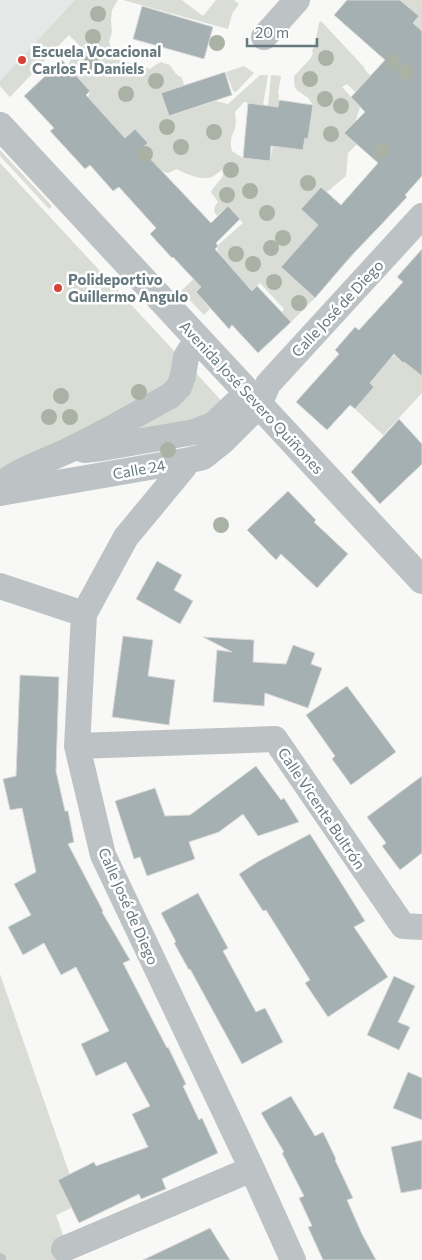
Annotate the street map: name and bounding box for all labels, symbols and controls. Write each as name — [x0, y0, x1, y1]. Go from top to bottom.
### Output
scale bar — [247, 15, 317, 47]
text: 20 m — [255, 23, 289, 41]
place label: Escuela Vocacional Carlos F. Daniels — [32, 42, 161, 77]
marker: Escuela Vocacional Carlos F. Daniels — [16, 54, 28, 66]
street label: Calle José de Diego — [287, 256, 387, 360]
place label: Polideportivo Guillermo Angulo — [68, 270, 188, 305]
marker: Polideportivo Guillermo Angulo — [52, 282, 64, 294]
street label: Avenida José Severo Quiñones — [176, 317, 328, 477]
street label: Calle 24 — [111, 455, 167, 483]
street label: Calle Vicente Bultrón — [275, 744, 369, 872]
street label: Calle José de Diego — [95, 845, 163, 967]

